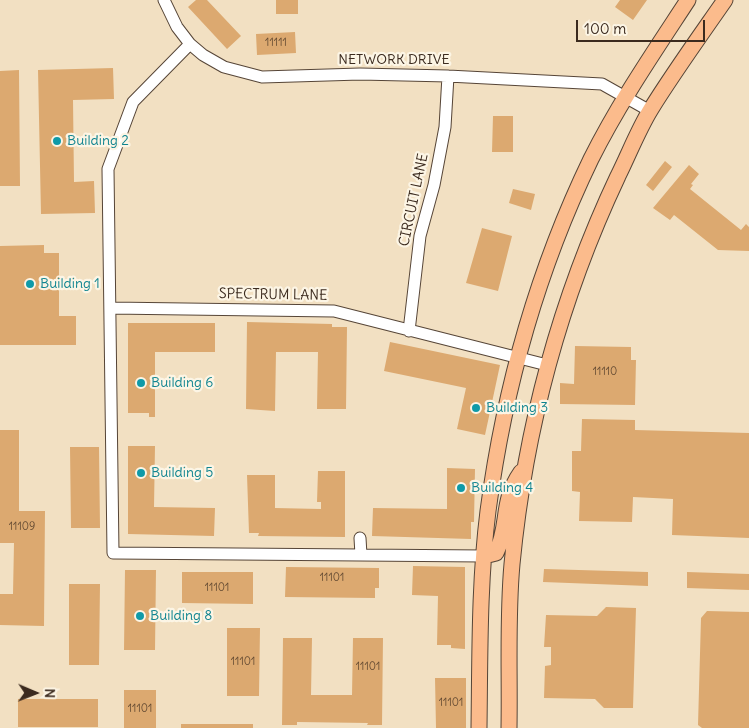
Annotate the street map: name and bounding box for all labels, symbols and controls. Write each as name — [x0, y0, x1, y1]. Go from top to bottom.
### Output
scale bar — [579, 10, 708, 42]
text: 100 m — [584, 19, 626, 38]
house number: 11111 — [265, 36, 287, 50]
street label: NETWORK DRIVE — [338, 52, 450, 68]
place label: Building 2 — [67, 133, 129, 149]
marker: Building 2 — [51, 135, 63, 147]
street label: CIRCUIT LANE — [396, 152, 432, 248]
place label: Building 1 — [40, 276, 100, 292]
marker: Building 1 — [24, 278, 36, 290]
street label: SPECTRUM LANE — [219, 286, 327, 304]
house number: 11110 — [593, 365, 617, 379]
place label: Building 6 — [151, 375, 213, 391]
marker: Building 6 — [135, 377, 147, 389]
place label: Building 3 — [486, 400, 548, 416]
marker: Building 3 — [470, 402, 482, 414]
place label: Building 5 — [151, 465, 213, 481]
marker: Building 5 — [135, 467, 147, 479]
place label: Building 4 — [471, 480, 533, 496]
marker: Building 4 — [455, 482, 467, 494]
house number: 11109 — [9, 520, 35, 534]
house number: 11101 — [320, 571, 344, 585]
house number: 11101 — [205, 581, 229, 595]
place label: Building 8 — [150, 608, 212, 624]
marker: Building 8 — [134, 610, 146, 622]
house number: 11101 — [231, 655, 255, 669]
house number: 11101 — [356, 660, 380, 674]
north arrow — [10, 668, 60, 718]
text: N — [41, 688, 59, 698]
house number: 11101 — [439, 696, 463, 710]
house number: 11101 — [128, 702, 152, 716]

